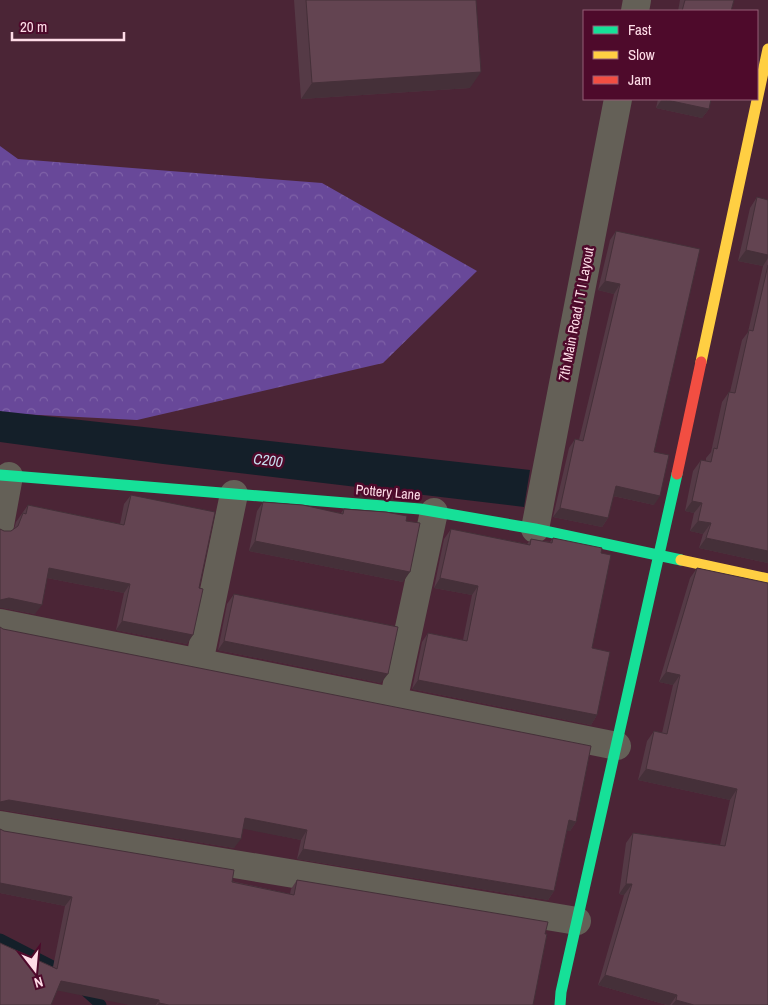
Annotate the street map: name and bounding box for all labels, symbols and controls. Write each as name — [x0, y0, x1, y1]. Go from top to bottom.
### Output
scale bar — [12, 10, 125, 42]
legend — [583, 10, 758, 100]
text: 20 m — [20, 16, 47, 37]
text: Fast — [628, 19, 652, 40]
text: Slow — [628, 44, 655, 65]
text: Jam — [628, 69, 651, 90]
street label: 7th Main Road I T I Layout — [554, 246, 598, 382]
water label: C200 — [252, 448, 284, 472]
street label: Pottery Lane — [355, 480, 421, 504]
north arrow — [10, 945, 60, 995]
text: N — [32, 973, 45, 992]

